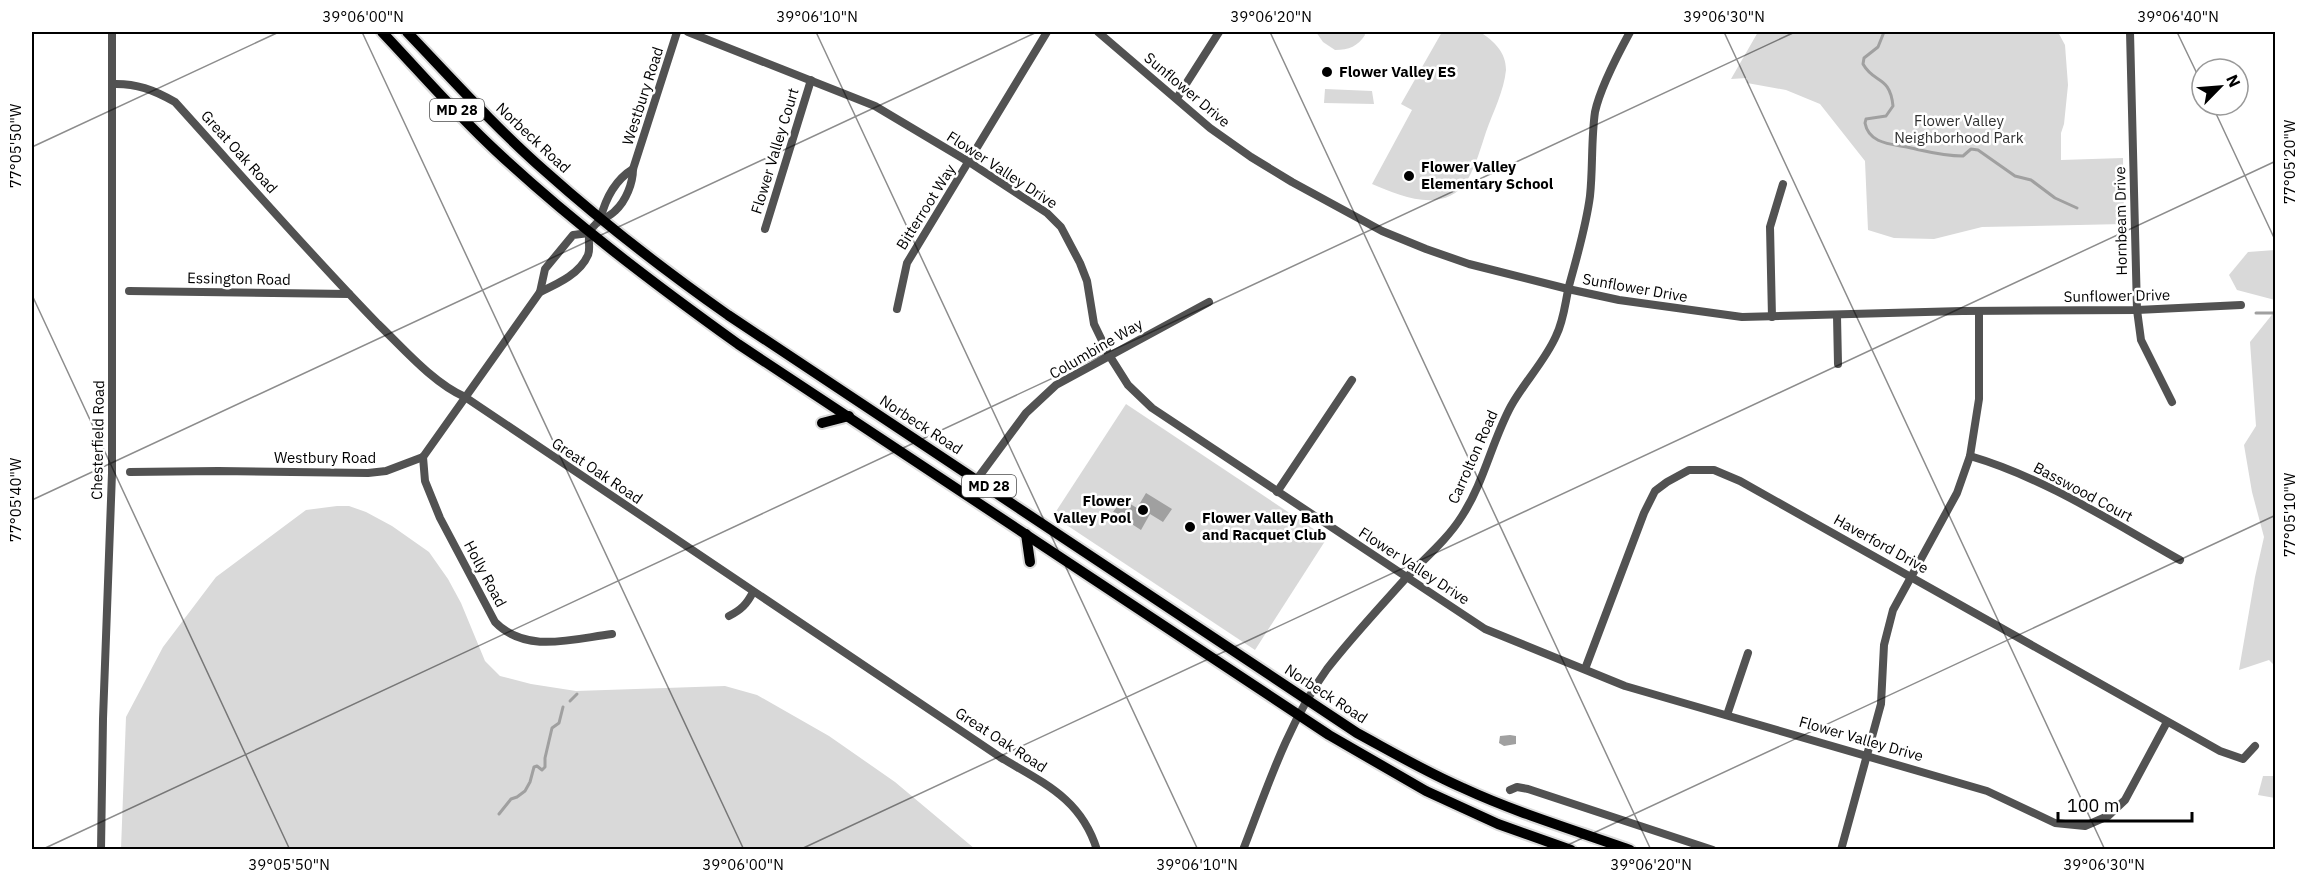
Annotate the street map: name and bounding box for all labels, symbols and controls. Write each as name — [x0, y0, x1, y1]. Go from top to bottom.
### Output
text: 39°06'00"N — [322, 7, 404, 26]
text: 39°06'10"N — [776, 7, 858, 26]
text: 39°06'20"N — [1230, 7, 1312, 26]
text: 39°06'30"N — [1683, 7, 1765, 26]
text: 39°06'40"N — [2137, 7, 2219, 26]
street label: Westbury Road — [618, 44, 667, 147]
street label: Sunflower Drive — [1140, 48, 1234, 131]
north arrow — [2190, 57, 2250, 117]
place label: Flower Valley ES — [1339, 62, 1456, 81]
marker: Flower Valley ES — [1320, 65, 1334, 79]
text: N — [2222, 71, 2245, 90]
street label: Flower Valley Court — [746, 86, 803, 216]
street label: Norbeck Road — [492, 98, 575, 177]
road number: MD 28 — [430, 99, 484, 121]
text: 77°05'50"W — [6, 103, 25, 188]
street label: Great Oak Road — [197, 106, 282, 197]
park label: Flower Valley Neighborhood Park — [1894, 111, 2024, 147]
text: 77°05'20"W — [2280, 119, 2299, 204]
street label: Flower Valley Drive — [943, 127, 1061, 212]
place label: Flower Valley Elementary School — [1421, 157, 1554, 193]
street label: Bitterroot Way — [892, 160, 960, 253]
street label: Hornbeam Drive — [2110, 166, 2131, 276]
marker: Flower Valley Elementary School — [1402, 169, 1416, 183]
street label: Essington Road — [187, 268, 291, 289]
street label: Sunflower Drive — [1581, 269, 1689, 306]
street label: Sunflower Drive — [2064, 285, 2170, 306]
street label: Columbine Way — [1046, 314, 1146, 383]
street label: Chesterfield Road — [87, 380, 108, 500]
street label: Norbeck Road — [876, 391, 966, 458]
street label: Carrolton Road — [1443, 407, 1502, 507]
street label: Great Oak Road — [548, 433, 646, 508]
street label: Westbury Road — [274, 448, 376, 467]
text: 77°05'40"W — [6, 457, 25, 542]
street label: Basswood Court — [2030, 457, 2136, 526]
text: 77°05'10"W — [2280, 472, 2299, 557]
road number: MD 28 — [962, 475, 1016, 497]
place label: Flower Valley Pool — [1053, 491, 1131, 527]
marker: Flower Valley Pool — [1136, 503, 1150, 517]
place label: Flower Valley Bath and Racquet Club — [1202, 508, 1334, 544]
street label: Haverford Drive — [1831, 510, 1932, 577]
marker: Flower Valley Bath and Racquet Club — [1183, 520, 1197, 534]
street label: Flower Valley Drive — [1355, 523, 1473, 608]
street label: Holly Road — [460, 537, 511, 610]
street label: Norbeck Road — [1281, 660, 1371, 727]
street label: Great Oak Road — [952, 703, 1051, 776]
street label: Flower Valley Drive — [1797, 712, 1925, 765]
scale bar — [2058, 785, 2192, 823]
text: 100 m — [2067, 794, 2119, 817]
text: 39°05'50"N — [248, 855, 330, 874]
text: 39°06'00"N — [702, 855, 784, 874]
text: 39°06'10"N — [1156, 855, 1238, 874]
text: 39°06'20"N — [1610, 855, 1692, 874]
text: 39°06'30"N — [2063, 855, 2145, 874]

